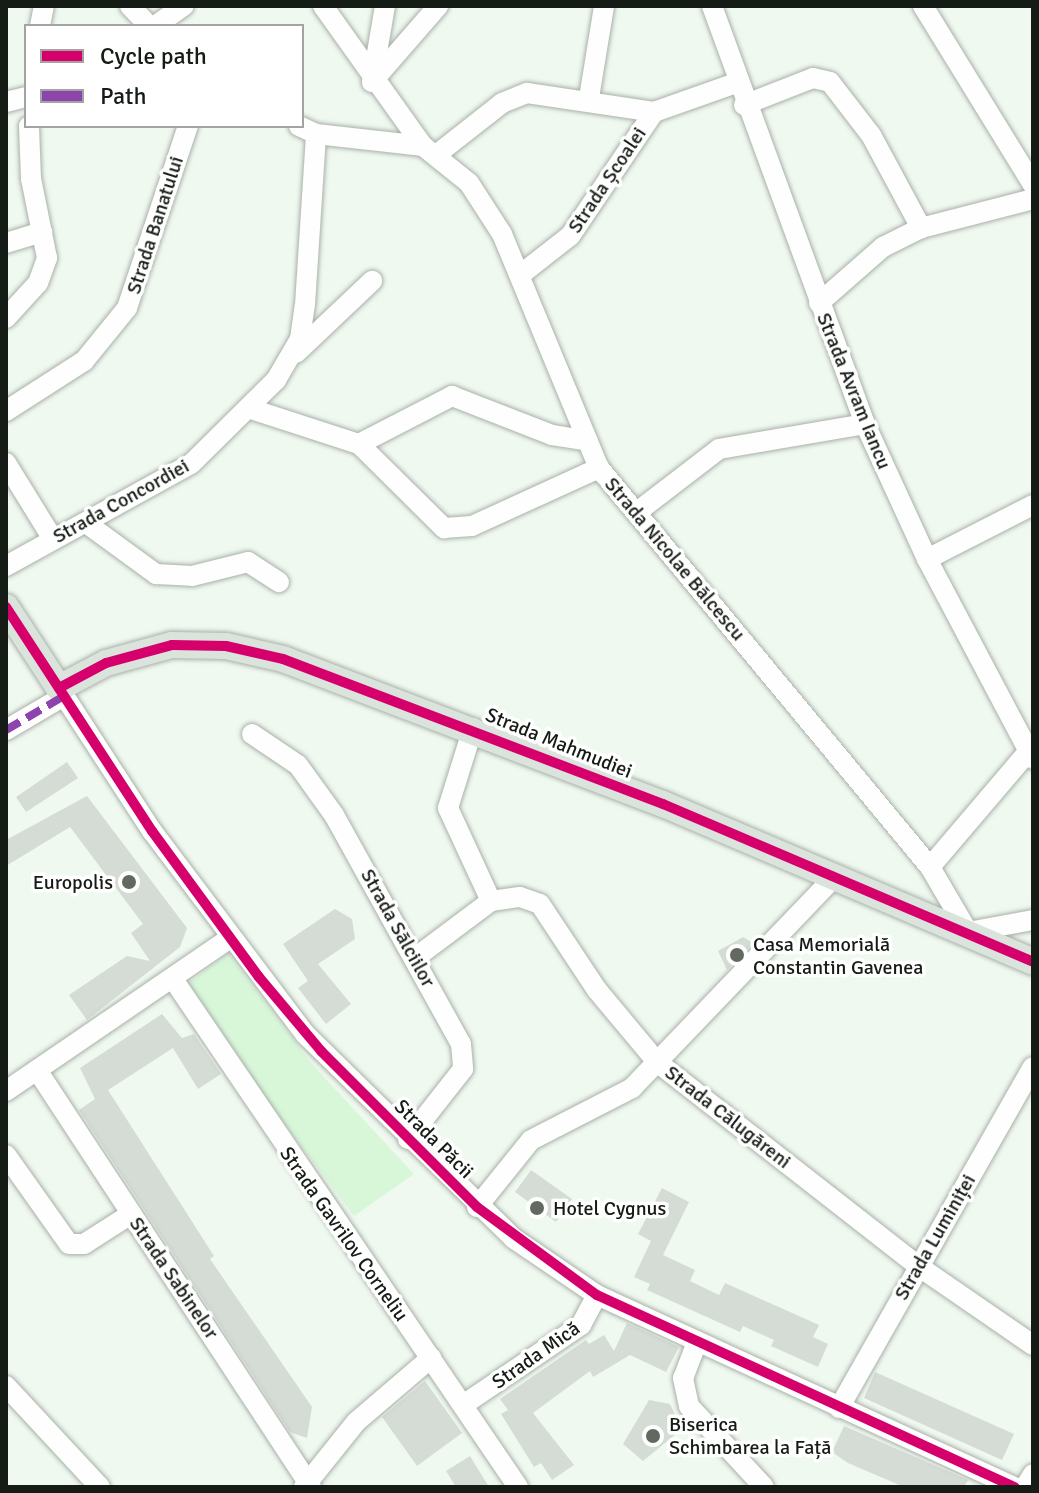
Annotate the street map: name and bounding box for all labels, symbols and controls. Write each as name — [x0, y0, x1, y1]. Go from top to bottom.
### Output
legend — [24, 24, 304, 128]
text: Cycle path — [100, 41, 207, 71]
text: Path — [100, 81, 146, 111]
street label: Strada Școalei — [563, 122, 651, 238]
street label: Strada Banatului — [121, 153, 189, 297]
street label: Strada Avram Iancu — [812, 309, 896, 473]
street label: Strada Concordiei — [49, 454, 193, 548]
street label: Strada Nicolae Bălcescu — [600, 472, 750, 646]
street label: Strada Mahmudiei — [482, 703, 636, 783]
street label: Strada Sălciilor — [356, 865, 440, 991]
place label: Europolis — [33, 870, 113, 894]
marker: Europolis — [120, 873, 138, 891]
place label: Casa Memorială Constantin Gavenea — [753, 932, 924, 979]
marker: Casa Memorială Constantin Gavenea — [728, 946, 746, 964]
street label: Strada Călugăreni — [660, 1060, 796, 1174]
street label: Strada Păcii — [389, 1094, 479, 1184]
street label: Strada Gavrilov Corneliu — [275, 1142, 413, 1326]
street label: Strada Luminiței — [889, 1170, 981, 1304]
place label: Hotel Cygnus — [553, 1196, 666, 1220]
marker: Hotel Cygnus — [528, 1199, 546, 1217]
street label: Strada Sabinelor — [124, 1212, 224, 1344]
street label: Strada Mică — [487, 1316, 585, 1394]
place label: Biserica Schimbarea la Față — [669, 1412, 831, 1459]
marker: Biserica Schimbarea la Față — [644, 1427, 662, 1445]

